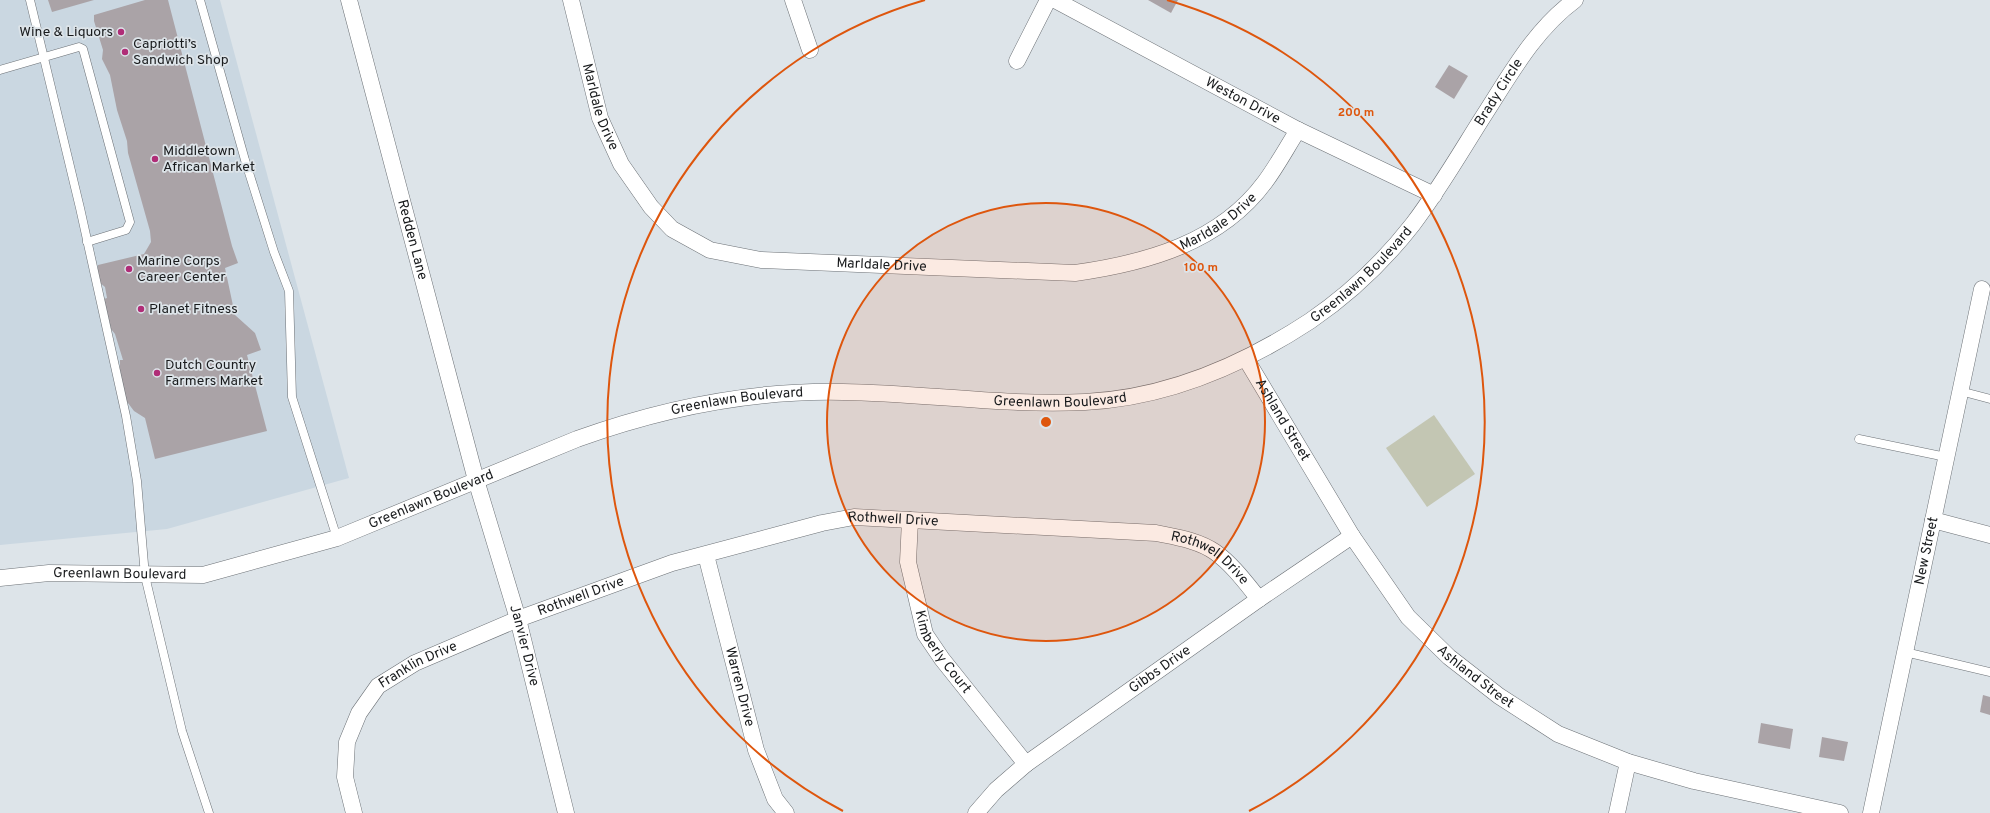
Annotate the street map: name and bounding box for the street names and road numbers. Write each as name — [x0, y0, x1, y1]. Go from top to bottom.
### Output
street label: Brady Circle — [1471, 55, 1527, 129]
street label: Marldale Drive — [578, 62, 622, 153]
street label: Weston Drive — [1202, 73, 1283, 127]
street label: Marldale Drive — [1177, 189, 1261, 254]
street label: Redden Lane — [394, 198, 431, 282]
street label: Greenlawn Boulevard — [1307, 223, 1416, 327]
street label: Marldale Drive — [836, 255, 927, 275]
street label: Ashland Street — [1251, 376, 1314, 464]
street label: Greenlawn Boulevard — [669, 384, 804, 419]
street label: Greenlawn Boulevard — [993, 389, 1128, 411]
street label: Greenlawn Boulevard — [366, 466, 496, 533]
street label: Rothwell Drive — [846, 508, 939, 530]
street label: New Street — [1911, 515, 1942, 586]
street label: Rothwell Drive — [1169, 528, 1253, 588]
street label: Greenlawn Boulevard — [53, 565, 187, 583]
street label: Rothwell Drive — [535, 573, 626, 620]
street label: Janvier Drive — [506, 603, 543, 688]
street label: Kimberly Court — [911, 609, 975, 697]
street label: Franklin Drive — [375, 637, 460, 692]
street label: Ashland Street — [1433, 641, 1517, 712]
street label: Gibbs Drive — [1125, 642, 1194, 697]
street label: Warren Drive — [721, 645, 758, 728]

